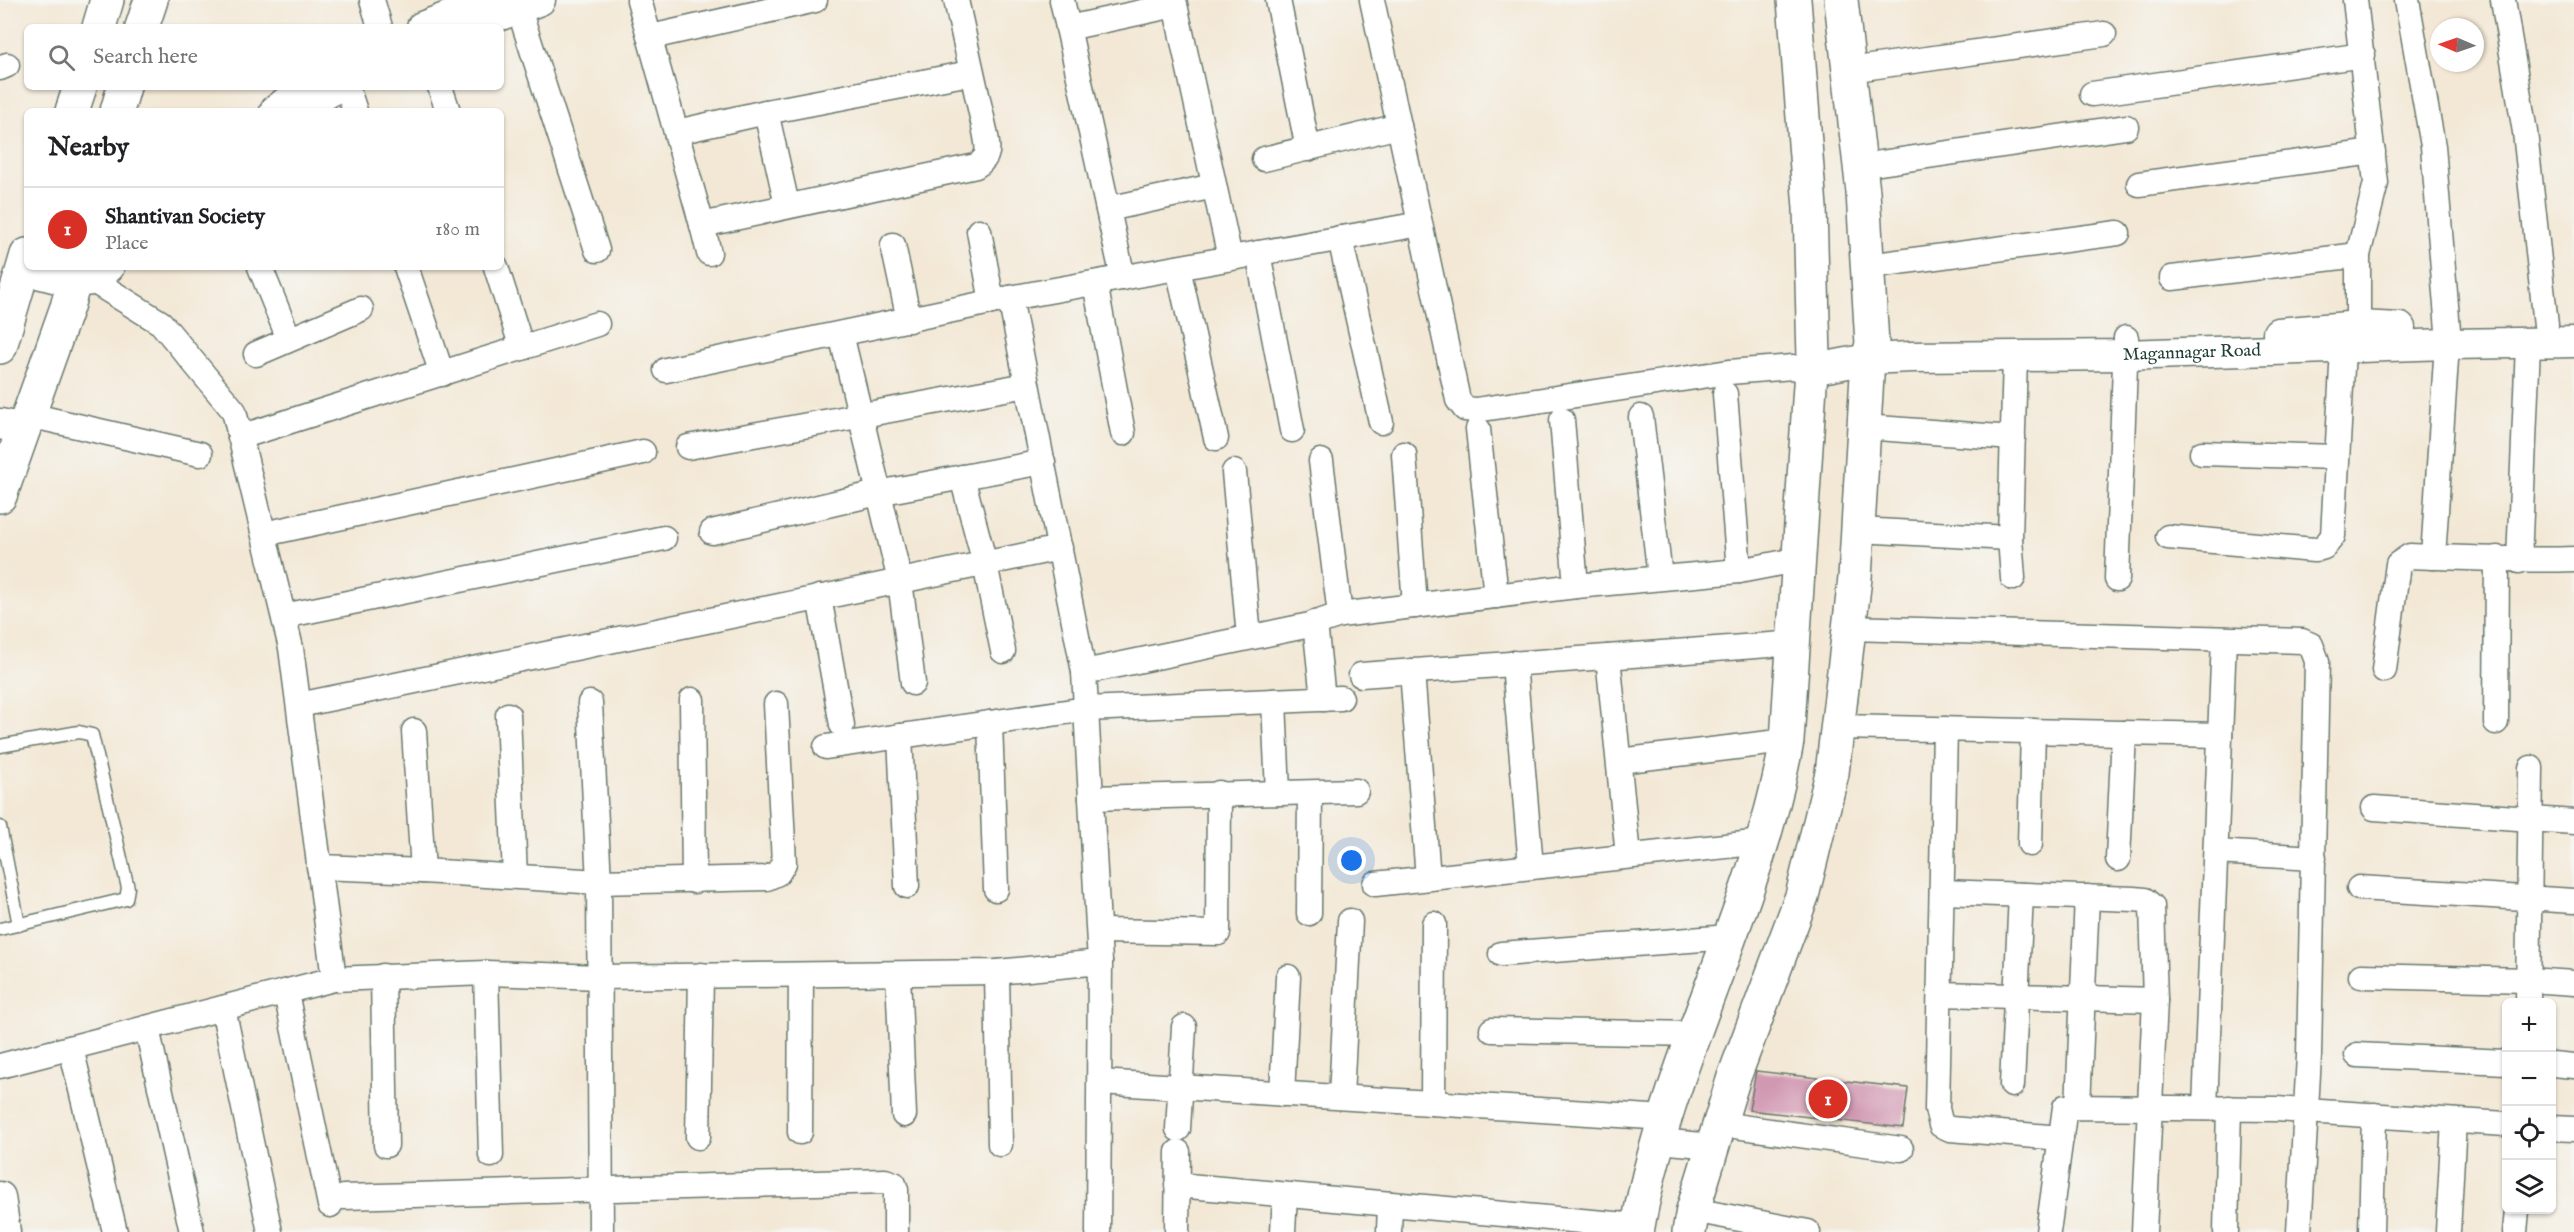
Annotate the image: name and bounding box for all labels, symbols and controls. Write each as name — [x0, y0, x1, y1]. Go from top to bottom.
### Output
north arrow — [2430, 18, 2484, 72]
search box — [24, 24, 504, 90]
icon: search — [45, 41, 78, 74]
text: Search here — [93, 43, 198, 71]
text: Nearby — [48, 131, 129, 164]
text: Shantivan Society — [105, 203, 265, 231]
text: 1 — [64, 217, 71, 242]
text: 180 m — [435, 217, 480, 242]
text: Place — [105, 231, 148, 256]
street label: Magannagar Road — [2122, 339, 2262, 366]
your location — [1337, 846, 1366, 875]
map controls — [2502, 998, 2556, 1214]
button: + — [2502, 998, 2556, 1052]
button: − — [2502, 1052, 2556, 1106]
pin: 1 — [1808, 1076, 1848, 1122]
button: locate — [2502, 1106, 2556, 1160]
button: layers — [2502, 1160, 2556, 1214]

